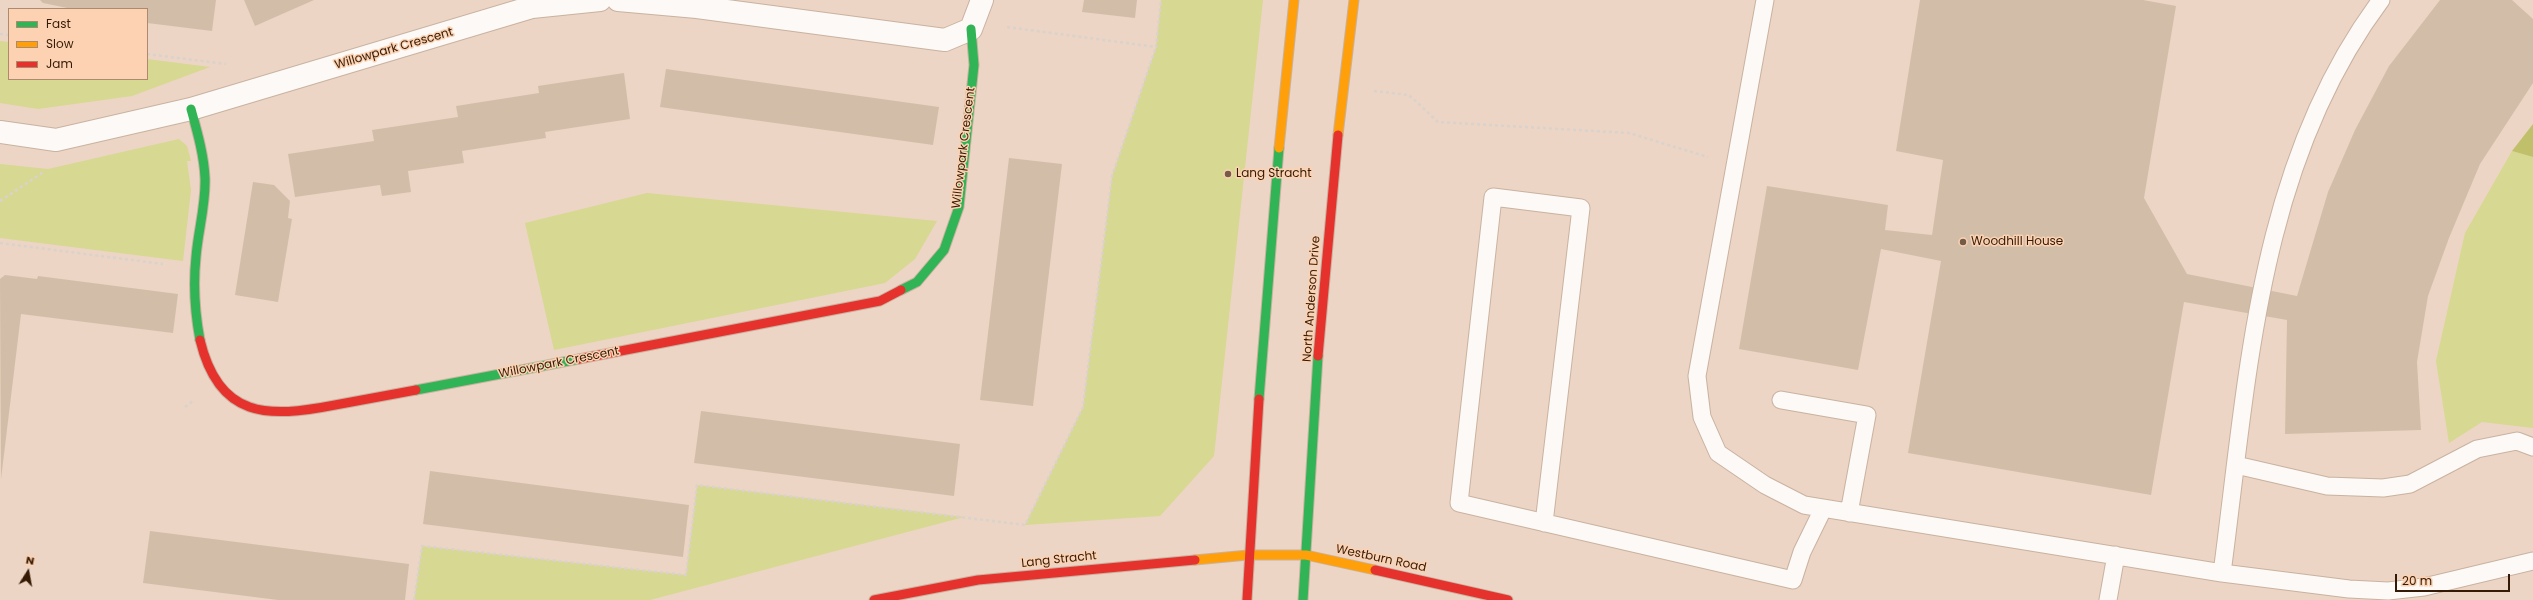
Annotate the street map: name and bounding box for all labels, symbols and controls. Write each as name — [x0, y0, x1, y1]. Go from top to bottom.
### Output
legend — [8, 8, 148, 80]
text: Fast — [46, 15, 71, 32]
street label: Willowpark Crescent — [333, 25, 455, 73]
text: Slow — [46, 35, 74, 52]
text: Jam — [46, 55, 73, 72]
street label: Willowpark Crescent — [949, 86, 979, 210]
place label: Lang Stracht — [1236, 167, 1312, 181]
marker: Lang Stracht — [1223, 169, 1233, 179]
street label: North Anderson Drive — [1300, 235, 1324, 363]
place label: Woodhill House — [1971, 235, 2063, 249]
marker: Woodhill House — [1958, 237, 1968, 247]
street label: Willowpark Crescent — [498, 344, 620, 382]
street label: Westburn Road — [1334, 542, 1428, 576]
street label: Lang Stracht — [1021, 549, 1097, 571]
north arrow — [8, 552, 48, 592]
text: N — [25, 552, 36, 569]
scale bar — [2397, 566, 2512, 592]
text: 20 m — [2402, 572, 2432, 589]

